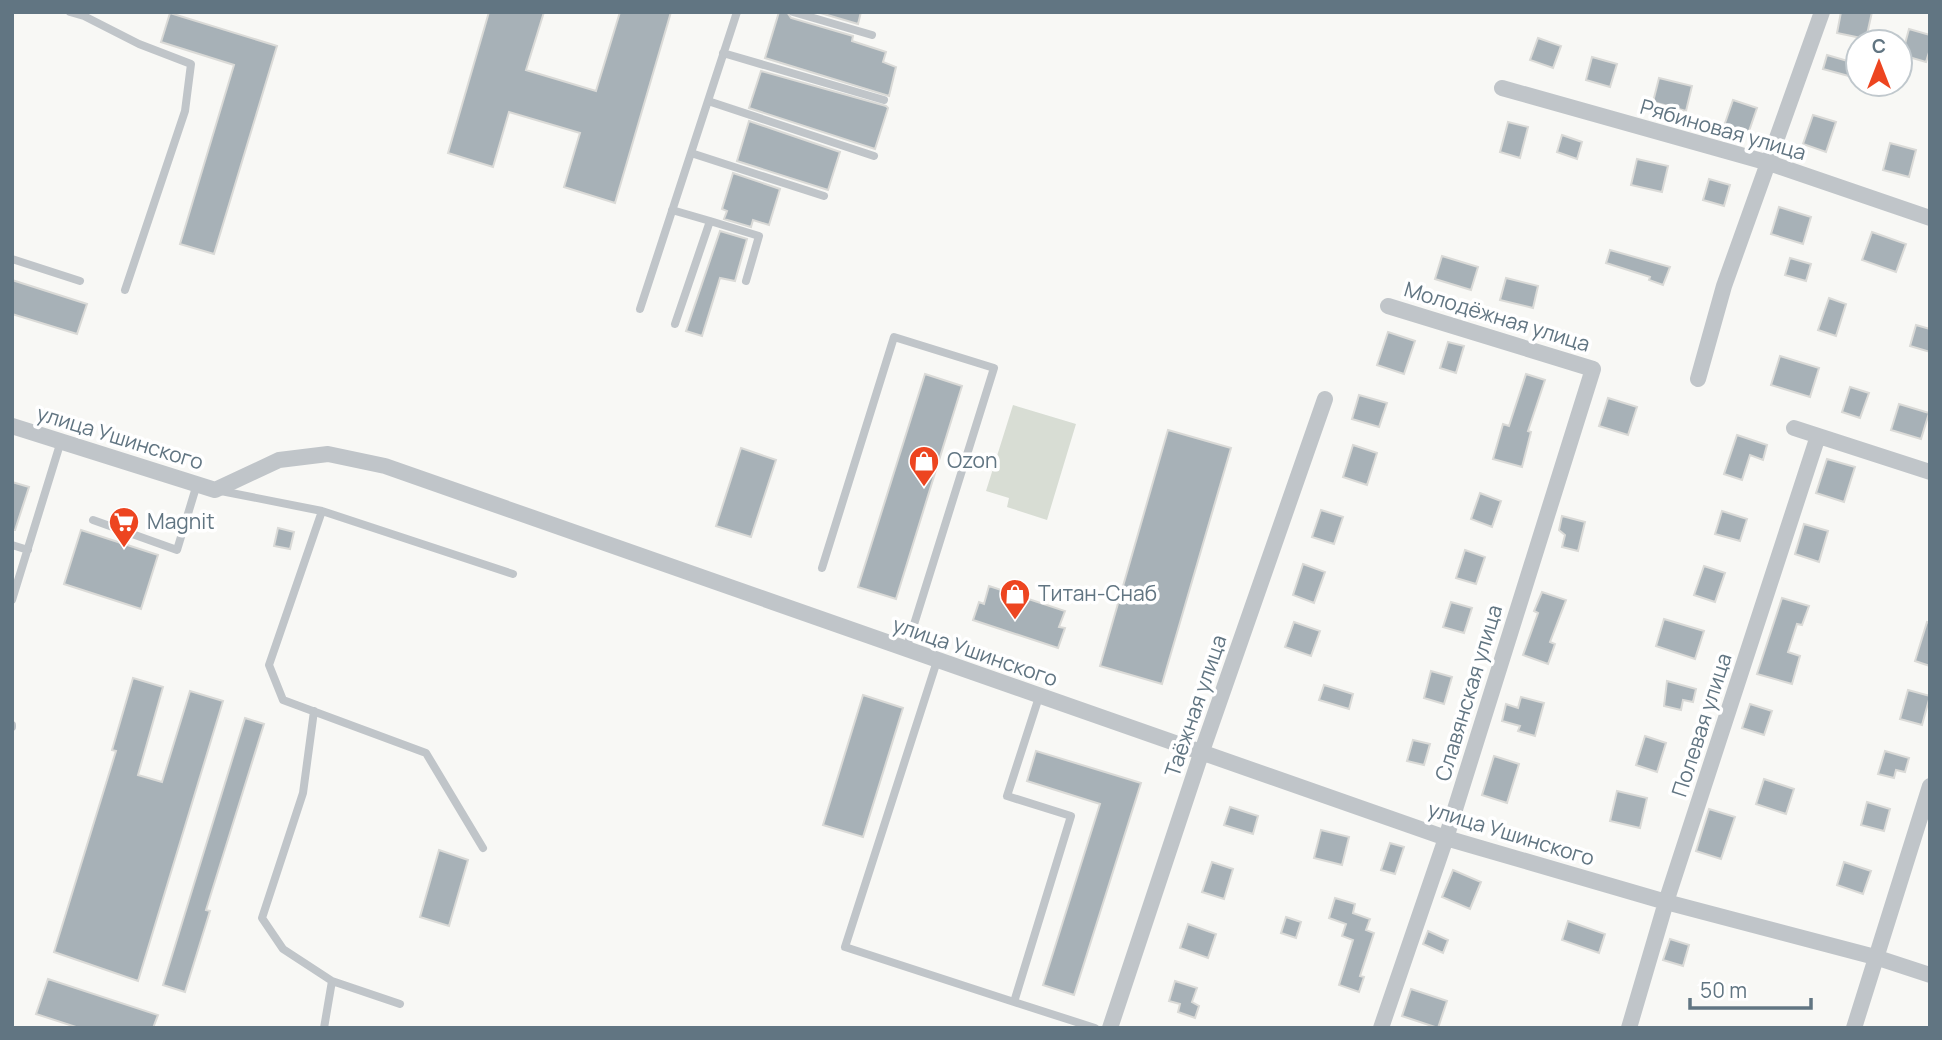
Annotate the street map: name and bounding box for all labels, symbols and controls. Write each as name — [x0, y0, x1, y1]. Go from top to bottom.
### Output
north arrow — [1844, 28, 1914, 98]
text: С — [1872, 33, 1886, 59]
street label: Рябиновая улица — [1637, 92, 1809, 166]
street label: Молодёжная улица — [1401, 274, 1594, 358]
street label: улица Ушинского — [34, 398, 207, 476]
shop icon: Ozon — [907, 444, 941, 488]
place label: Ozon — [947, 446, 997, 474]
supermarket icon: Magnit — [107, 505, 141, 549]
place label: Magnit — [147, 507, 215, 535]
shop icon: Титан-Снаб — [998, 577, 1032, 621]
place label: Титан-Снаб — [1038, 579, 1157, 607]
street label: Славянская улица — [1428, 601, 1508, 784]
street label: улица Ушинского — [889, 610, 1062, 692]
street label: Таёжная улица — [1158, 631, 1232, 780]
street label: Полевая улица — [1665, 649, 1737, 800]
street label: улица Ушинского — [1425, 794, 1598, 872]
scale bar — [1690, 967, 1811, 1011]
text: 50 m — [1700, 976, 1747, 1004]

